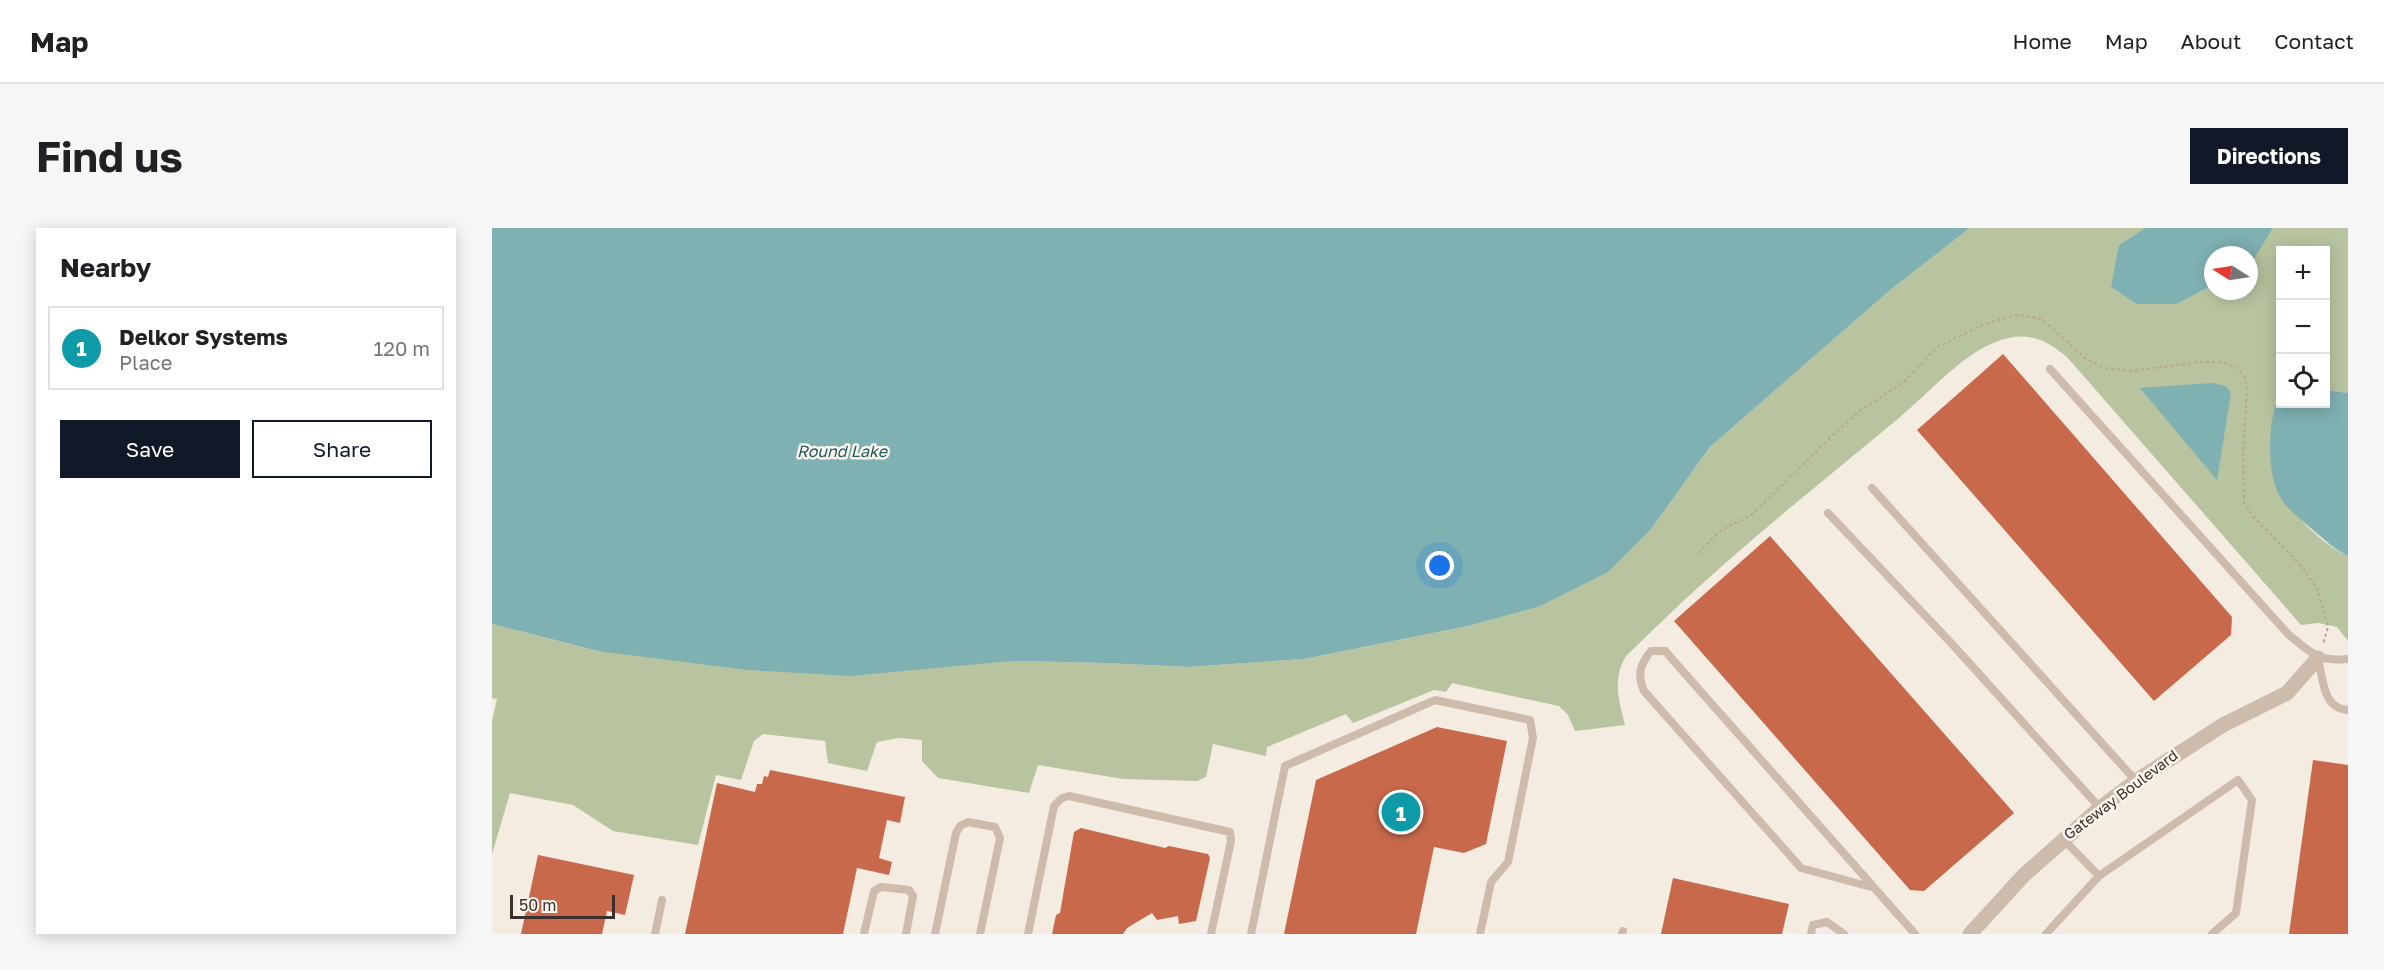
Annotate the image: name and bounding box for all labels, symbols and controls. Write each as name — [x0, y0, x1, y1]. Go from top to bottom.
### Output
text: Map — [30, 25, 88, 58]
text: Home — [2012, 28, 2072, 54]
text: Map — [2105, 28, 2148, 54]
text: About — [2181, 28, 2241, 54]
text: Contact — [2274, 28, 2354, 54]
button: Directions — [2190, 128, 2348, 184]
text: Find us — [36, 131, 183, 181]
north arrow — [2204, 246, 2258, 300]
map controls — [2276, 246, 2330, 408]
button: + — [2276, 246, 2330, 300]
text: Nearby — [60, 252, 151, 283]
button: − — [2276, 300, 2330, 354]
text: Delkor Systems — [119, 323, 288, 350]
text: 1 — [76, 336, 87, 360]
text: 120 m — [374, 336, 430, 360]
text: Place — [119, 350, 172, 374]
button: locate — [2276, 354, 2330, 408]
button: Save — [60, 420, 240, 478]
button: Share — [252, 420, 432, 478]
water label: Round Lake — [797, 441, 889, 461]
your location — [1425, 551, 1454, 580]
street label: Gateway Boulevard — [2060, 745, 2181, 843]
pin: 1 — [1382, 790, 1420, 834]
scale bar — [510, 892, 615, 920]
text: 50 m — [519, 895, 556, 915]

